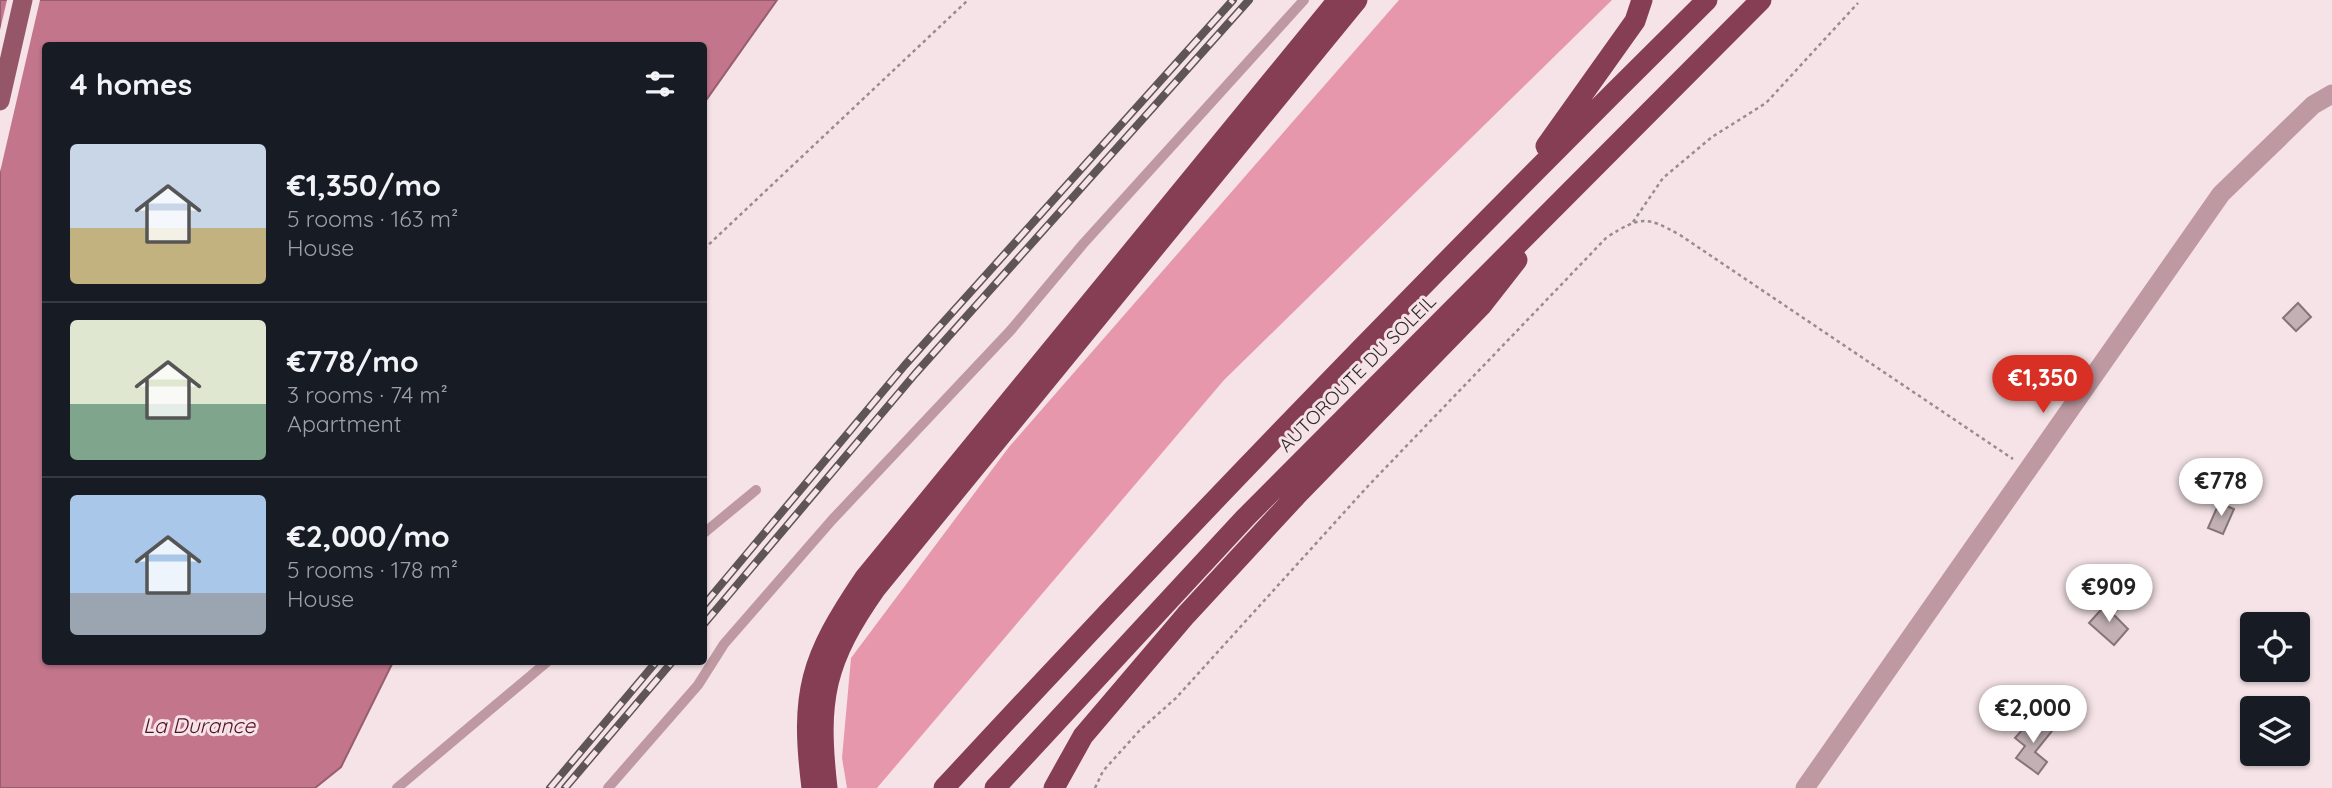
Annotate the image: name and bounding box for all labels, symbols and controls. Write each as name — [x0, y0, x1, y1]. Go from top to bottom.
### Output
text: 4 homes — [70, 65, 192, 103]
icon: filters — [641, 65, 679, 103]
text: €1,350/mo — [287, 166, 441, 204]
icon: home — [126, 172, 210, 256]
text: 5 rooms · 163 m² — [287, 204, 458, 233]
text: House — [287, 233, 354, 262]
street label: AUTOROUTE DU SOLEIL — [1273, 289, 1441, 457]
text: €778/mo — [287, 342, 419, 380]
icon: home — [126, 348, 210, 432]
pin: €1,350 — [1986, 356, 2100, 415]
text: €1,350 — [2008, 363, 2078, 392]
text: 3 rooms · 74 m² — [287, 380, 448, 409]
text: Apartment — [287, 409, 401, 438]
pin: €778 — [2180, 458, 2262, 518]
text: €778 — [2195, 466, 2247, 495]
text: €2,000/mo — [287, 517, 450, 555]
icon: home — [126, 523, 210, 607]
text: 5 rooms · 178 m² — [287, 555, 458, 584]
pin: €909 — [2068, 564, 2150, 624]
text: €909 — [2082, 572, 2136, 601]
text: House — [287, 584, 354, 613]
map controls — [2240, 612, 2310, 766]
button: locate — [2240, 612, 2310, 682]
pin: €2,000 — [1976, 686, 2090, 745]
text: €2,000 — [1995, 693, 2071, 722]
button: layers — [2240, 696, 2310, 766]
water label: La Durance — [143, 712, 256, 738]

